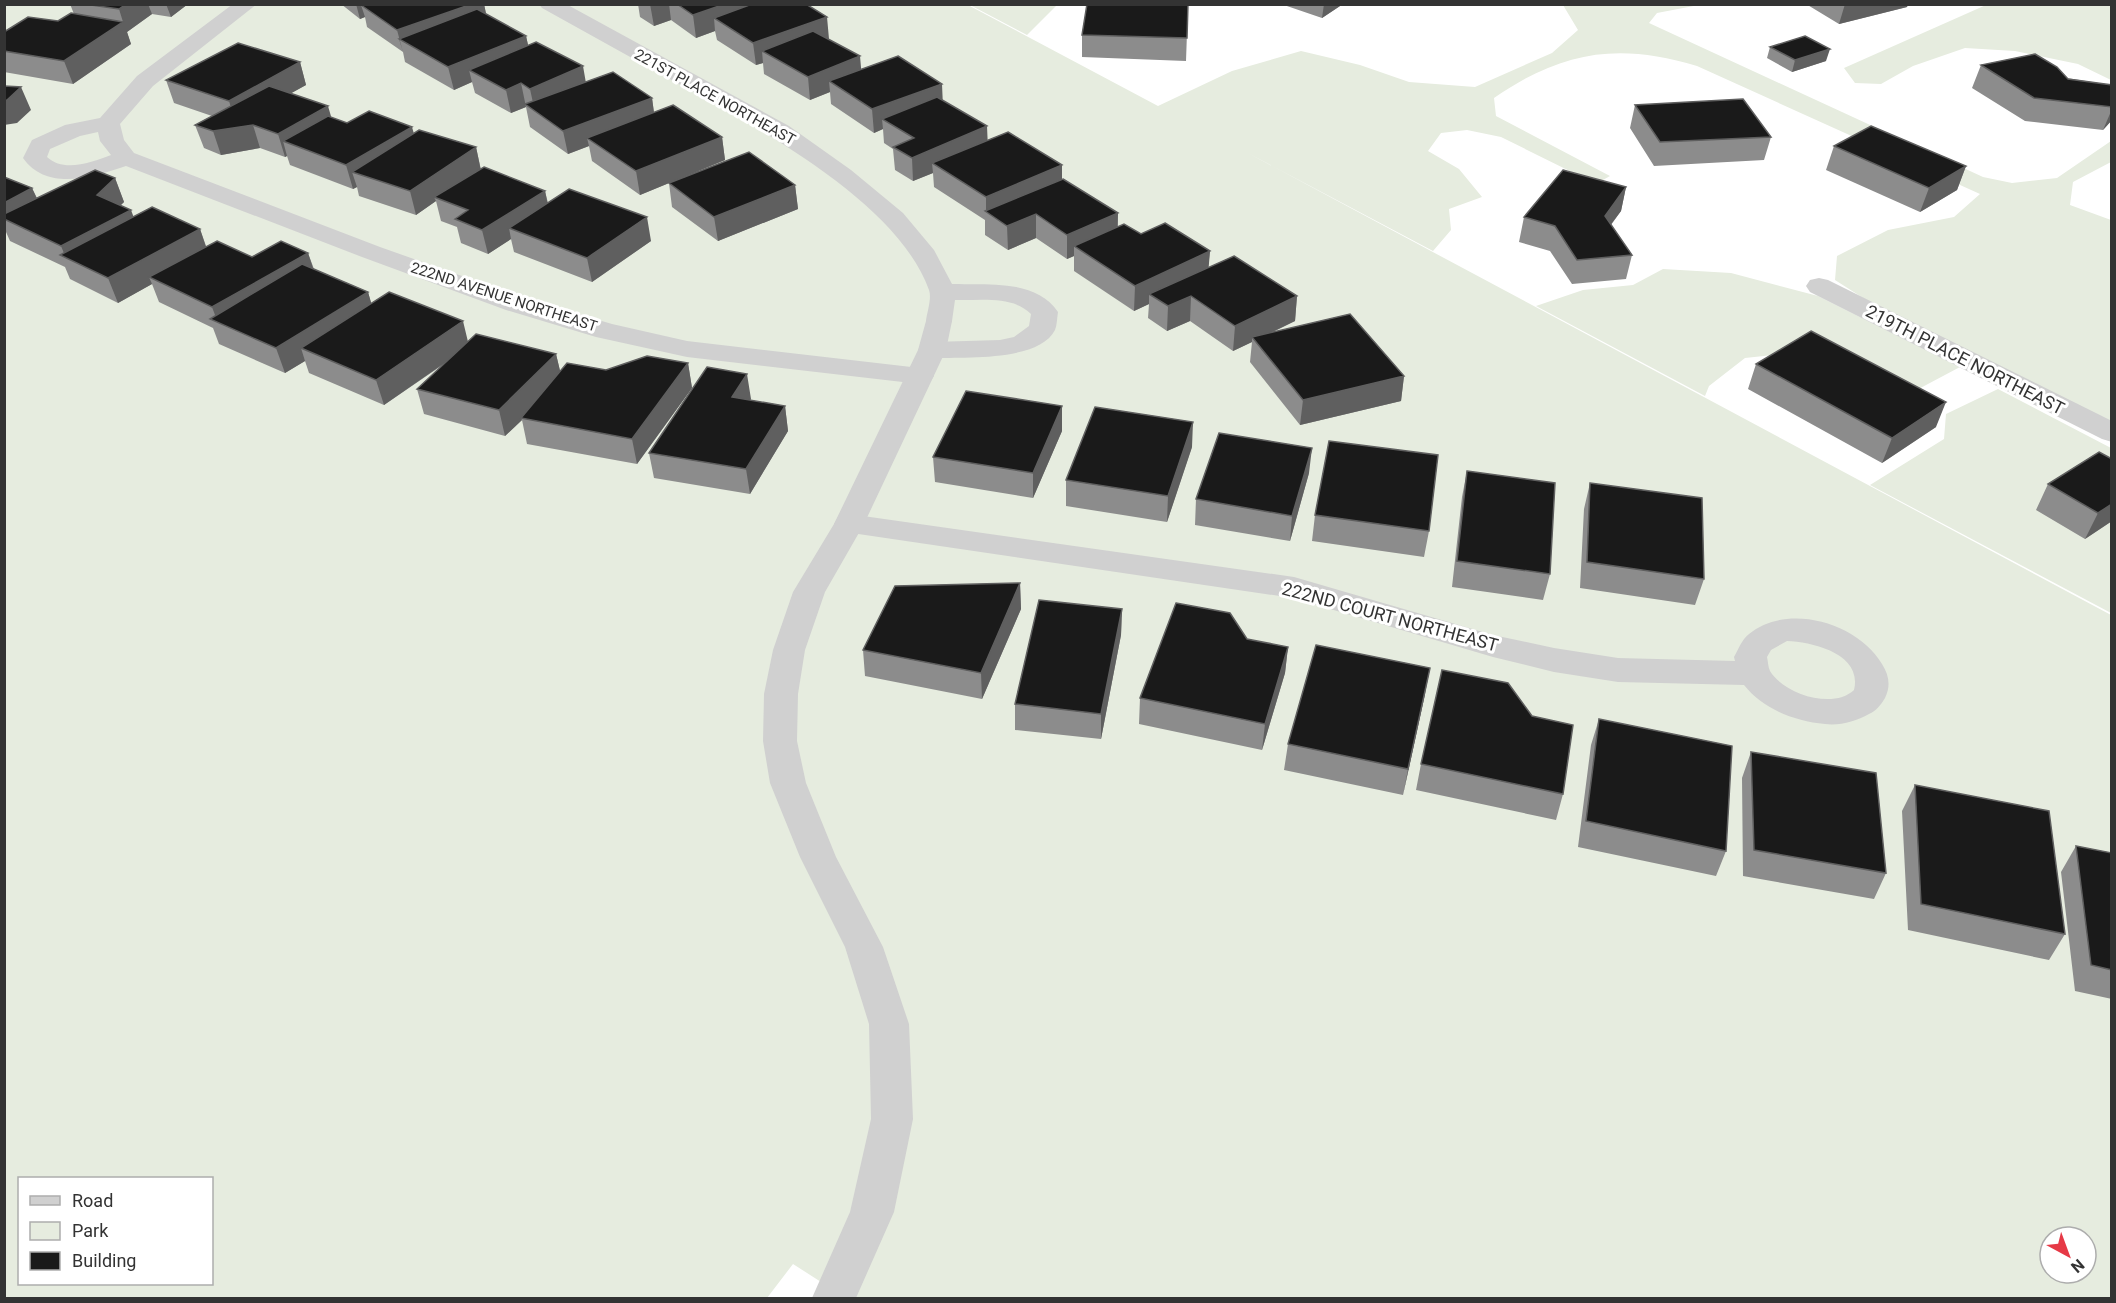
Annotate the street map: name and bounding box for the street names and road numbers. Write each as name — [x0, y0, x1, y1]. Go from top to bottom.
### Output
street label: 221ST PLACE NORTHEAST — [631, 45, 799, 149]
street label: 222ND AVENUE NORTHEAST — [409, 258, 600, 336]
street label: 219TH PLACE NORTHEAST — [1862, 300, 2068, 419]
street label: 222ND COURT NORTHEAST — [1280, 578, 1501, 656]

